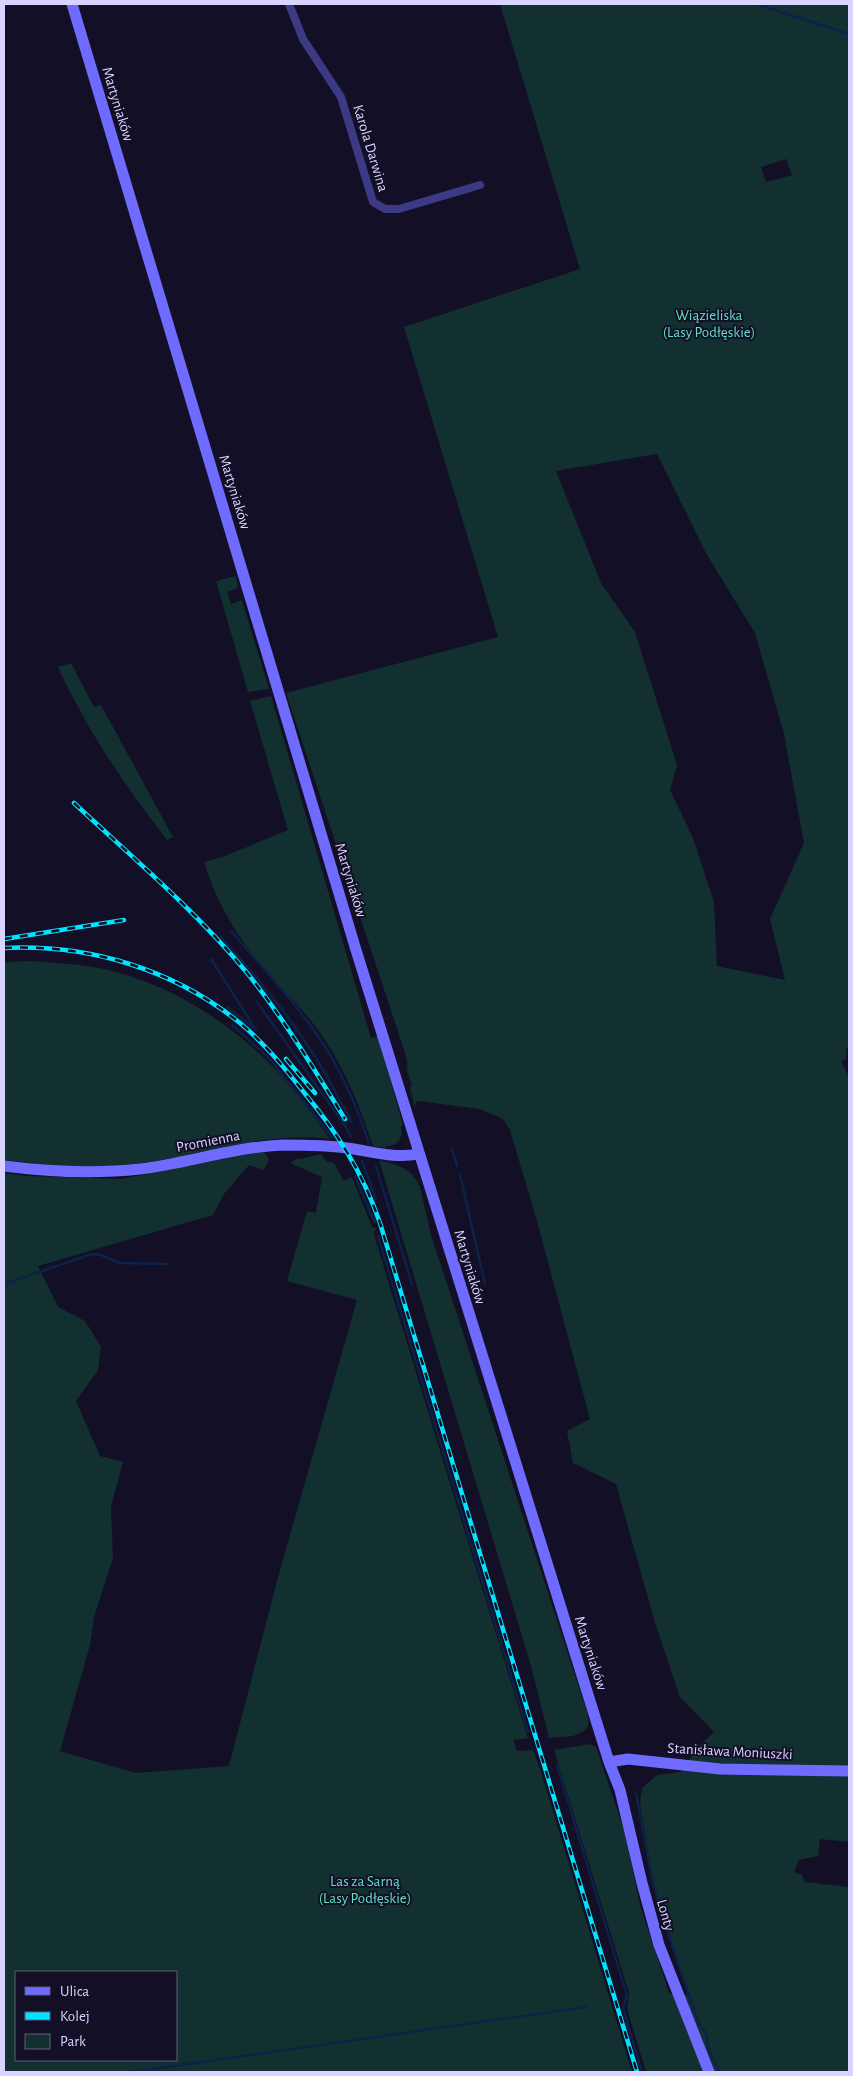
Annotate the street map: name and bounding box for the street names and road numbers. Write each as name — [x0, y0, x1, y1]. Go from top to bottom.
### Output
street label: Martyniaków — [99, 65, 136, 143]
street label: Karola Darwina — [350, 103, 391, 193]
street label: Martyniaków — [216, 453, 253, 531]
street label: Martyniaków — [332, 841, 369, 919]
street label: Promienna — [175, 1128, 241, 1155]
street label: Martyniaków — [451, 1228, 488, 1306]
street label: Martyniaków — [572, 1614, 610, 1692]
street label: Stanisława Moniuszki — [667, 1741, 793, 1762]
street label: Lonty — [654, 1898, 677, 1933]

